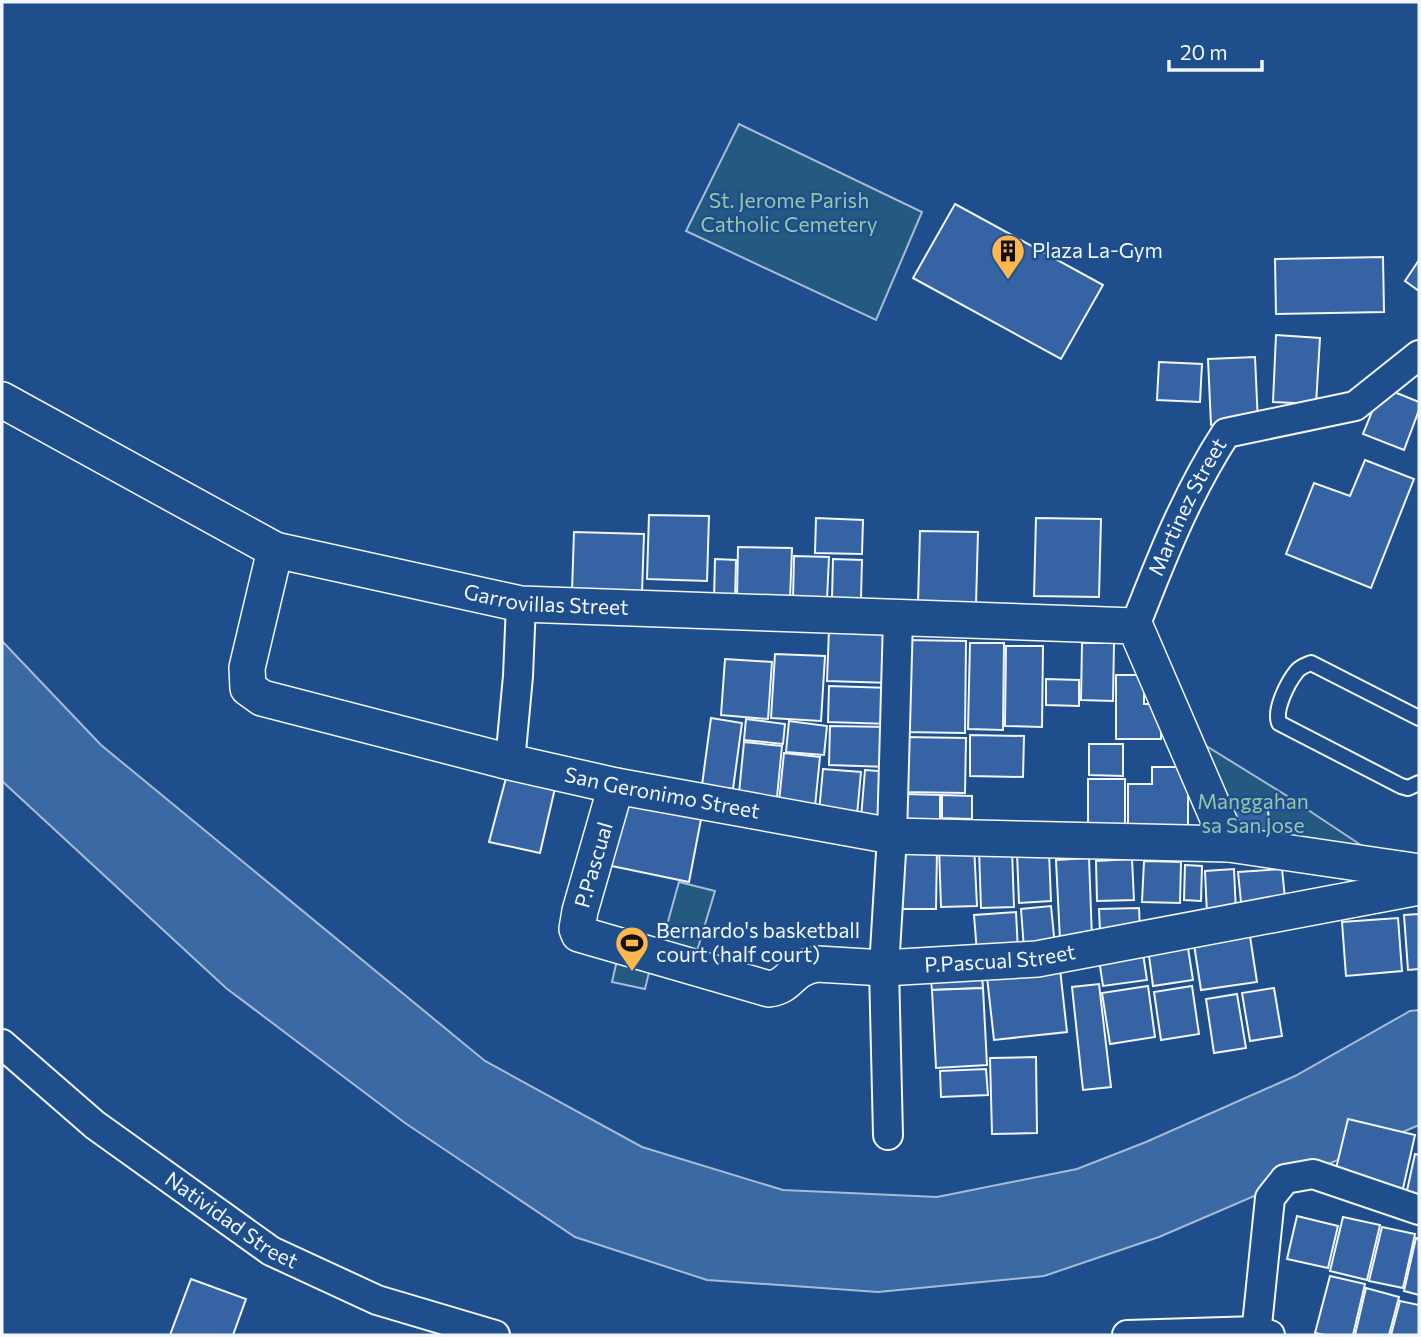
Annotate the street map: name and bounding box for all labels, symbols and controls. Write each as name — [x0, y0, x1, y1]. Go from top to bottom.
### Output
scale bar — [1169, 28, 1262, 72]
text: 20 m — [1180, 39, 1228, 64]
park label: St. Jerome Parish Catholic Cemetery — [700, 187, 878, 236]
building icon: Plaza La-Gym — [989, 232, 1027, 281]
place label: Plaza La-Gym — [1032, 237, 1163, 262]
street label: Martinez Street — [1142, 433, 1231, 579]
street label: Garrovillas Street — [462, 578, 629, 619]
street label: San Geronimo Street — [562, 761, 762, 823]
park label: Manggahan sa San Jose — [1197, 788, 1309, 837]
street label: P.Pascual — [568, 819, 617, 910]
place label: Bernardo's basketball court (half court) — [656, 917, 860, 966]
sports icon: Bernardo's basketball court (half court) — [613, 924, 651, 973]
street label: P.Pascual Street — [924, 938, 1077, 977]
street label: Natividad Street — [161, 1165, 302, 1273]

